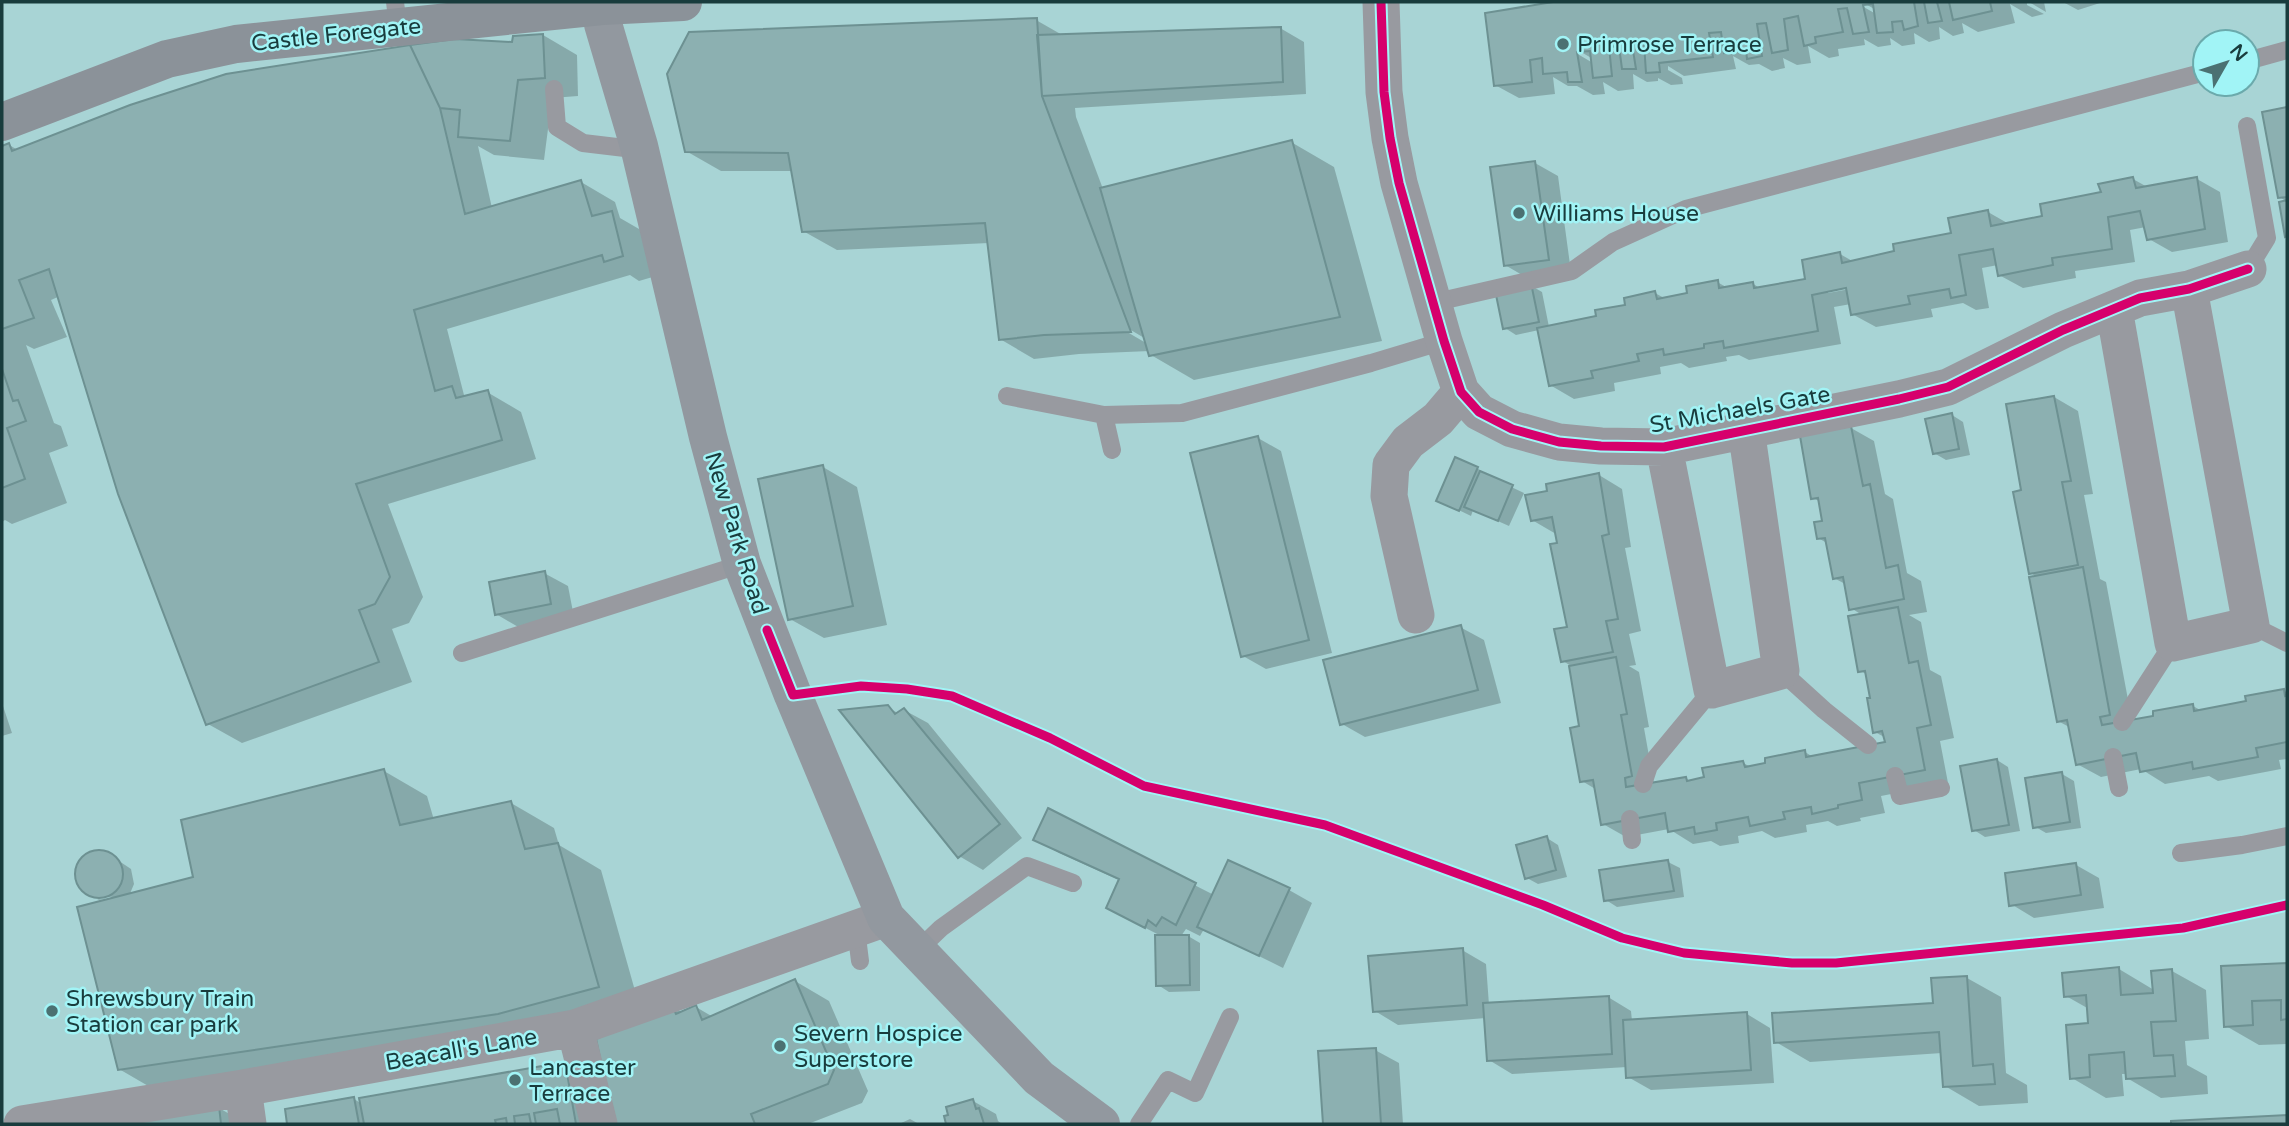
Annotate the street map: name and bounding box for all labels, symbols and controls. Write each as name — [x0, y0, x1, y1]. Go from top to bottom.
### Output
street label: Castle Foregate — [250, 12, 422, 58]
north arrow — [2191, 28, 2261, 98]
place label: Primrose Terrace — [1577, 31, 1762, 59]
marker: Primrose Terrace — [1555, 36, 1571, 52]
text: N — [2225, 40, 2252, 66]
place label: Williams House — [1533, 200, 1699, 228]
marker: Williams House — [1511, 205, 1527, 221]
street label: St Michaels Gate — [1648, 380, 1833, 440]
street label: New Park Road — [698, 449, 774, 618]
place label: Shrewsbury Train Station car park — [66, 985, 254, 1039]
marker: Shrewsbury Train Station car park — [44, 1003, 60, 1019]
place label: Severn Hospice Superstore — [794, 1020, 962, 1074]
street label: Beacall's Lane — [383, 1023, 539, 1077]
marker: Severn Hospice Superstore — [772, 1038, 788, 1054]
place label: Lancaster Terrace — [529, 1054, 636, 1108]
marker: Lancaster Terrace — [507, 1072, 523, 1088]

